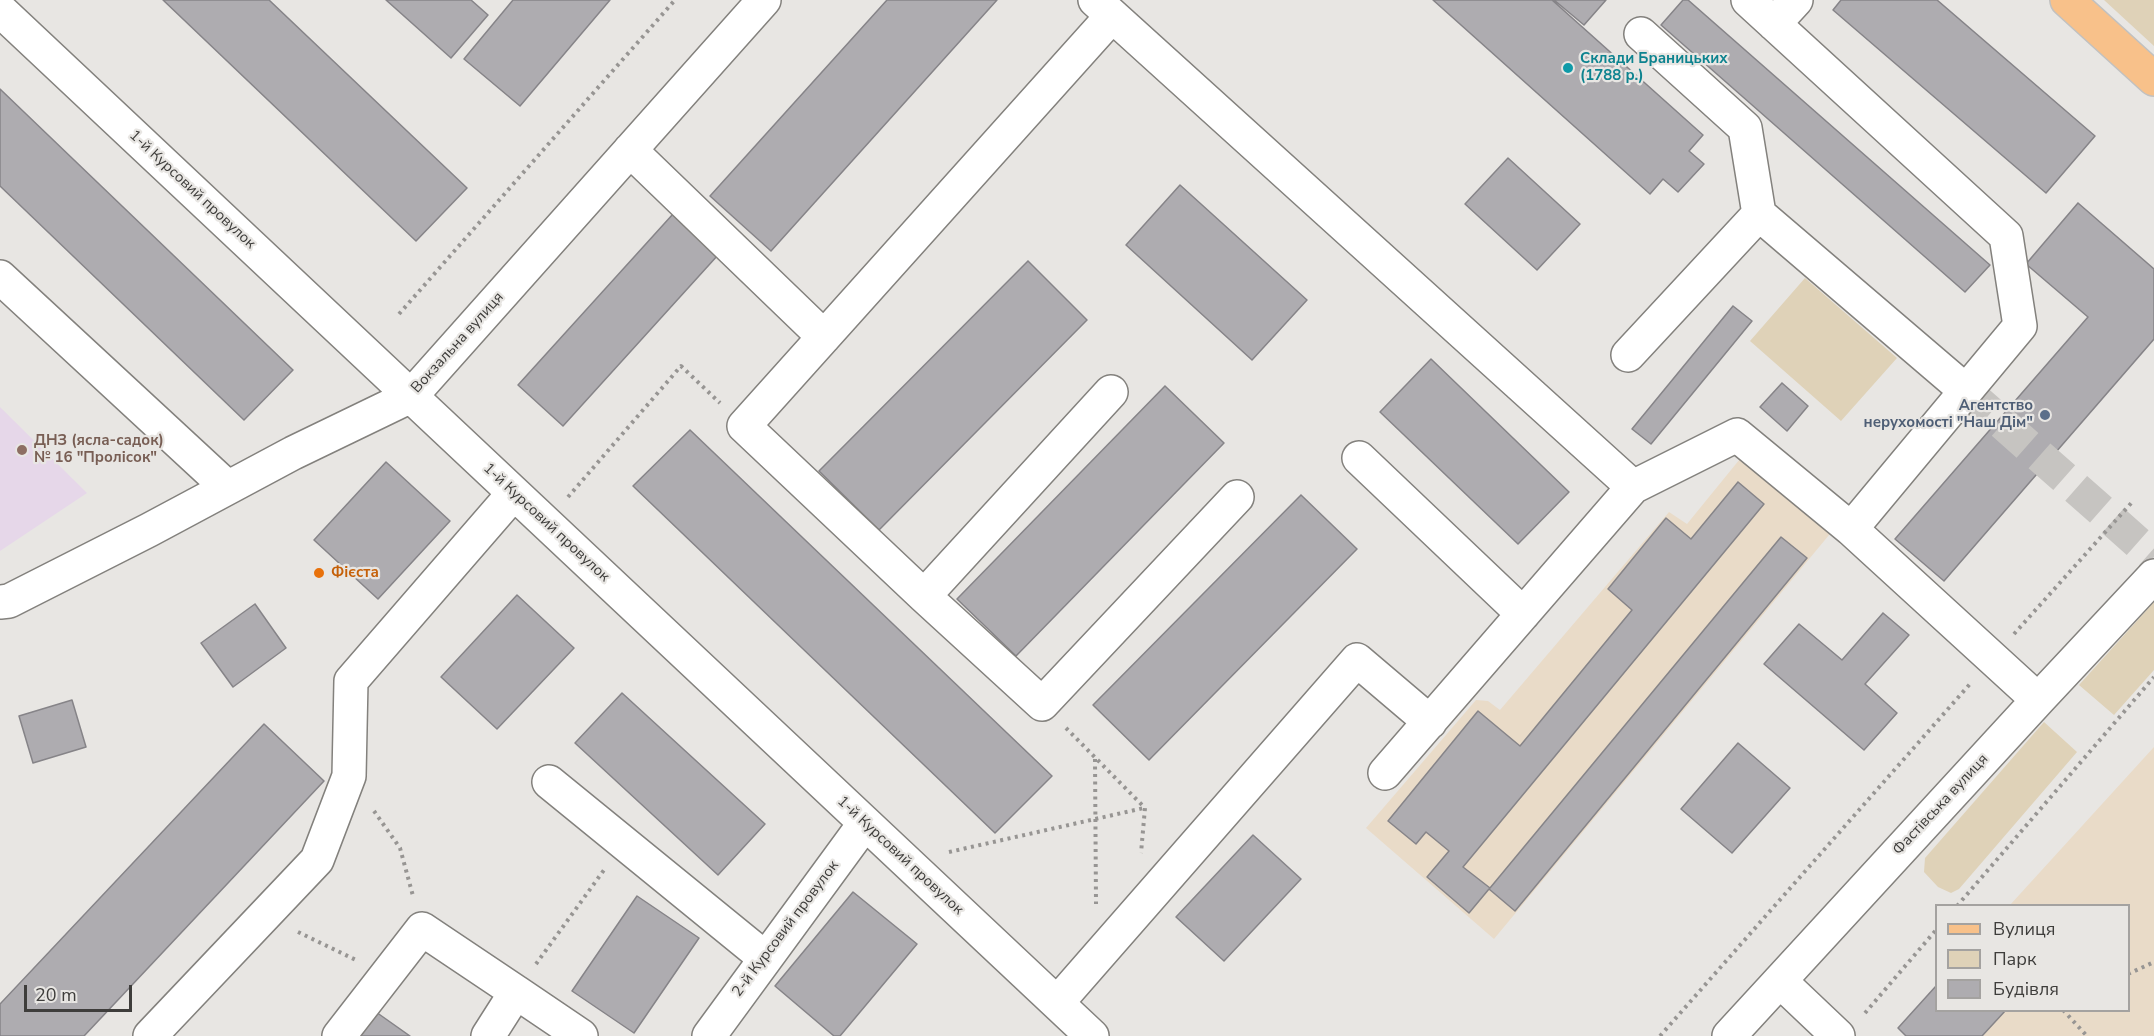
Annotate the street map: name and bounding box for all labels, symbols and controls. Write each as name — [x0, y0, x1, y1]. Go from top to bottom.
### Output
place label: Склади Браницьких (1788 р.) — [1580, 50, 1728, 85]
marker: Склади Браницьких (1788 р.) — [1561, 61, 1575, 75]
street label: 1-й Курсовий провулок — [125, 127, 259, 253]
street label: Вокзальна вулиця — [408, 289, 508, 397]
place label: Агентство нерухомості "Наш Дім" — [1864, 397, 2033, 432]
marker: Агентство нерухомості "Наш Дім" — [2038, 408, 2052, 422]
place label: ДНЗ (ясла-садок) № 16 "Пролісок" — [34, 432, 164, 467]
marker: ДНЗ (ясла-садок) № 16 "Пролісок" — [15, 443, 29, 457]
street label: 1-й Курсовий провулок — [479, 460, 613, 586]
place label: Фієста — [331, 564, 379, 582]
marker: Фієста — [312, 566, 326, 580]
street label: Фастівська вулиця — [1890, 751, 1992, 859]
street label: 1-й Курсовий провулок — [833, 793, 967, 919]
street label: 2-й Курсовий провулок — [729, 857, 843, 1001]
legend — [1935, 904, 2130, 1012]
text: Вулиця — [1993, 917, 2055, 941]
text: Парк — [1993, 947, 2036, 971]
scale bar — [27, 973, 135, 1011]
text: Будівля — [1993, 977, 2059, 1001]
text: 20 m — [35, 983, 77, 1007]

